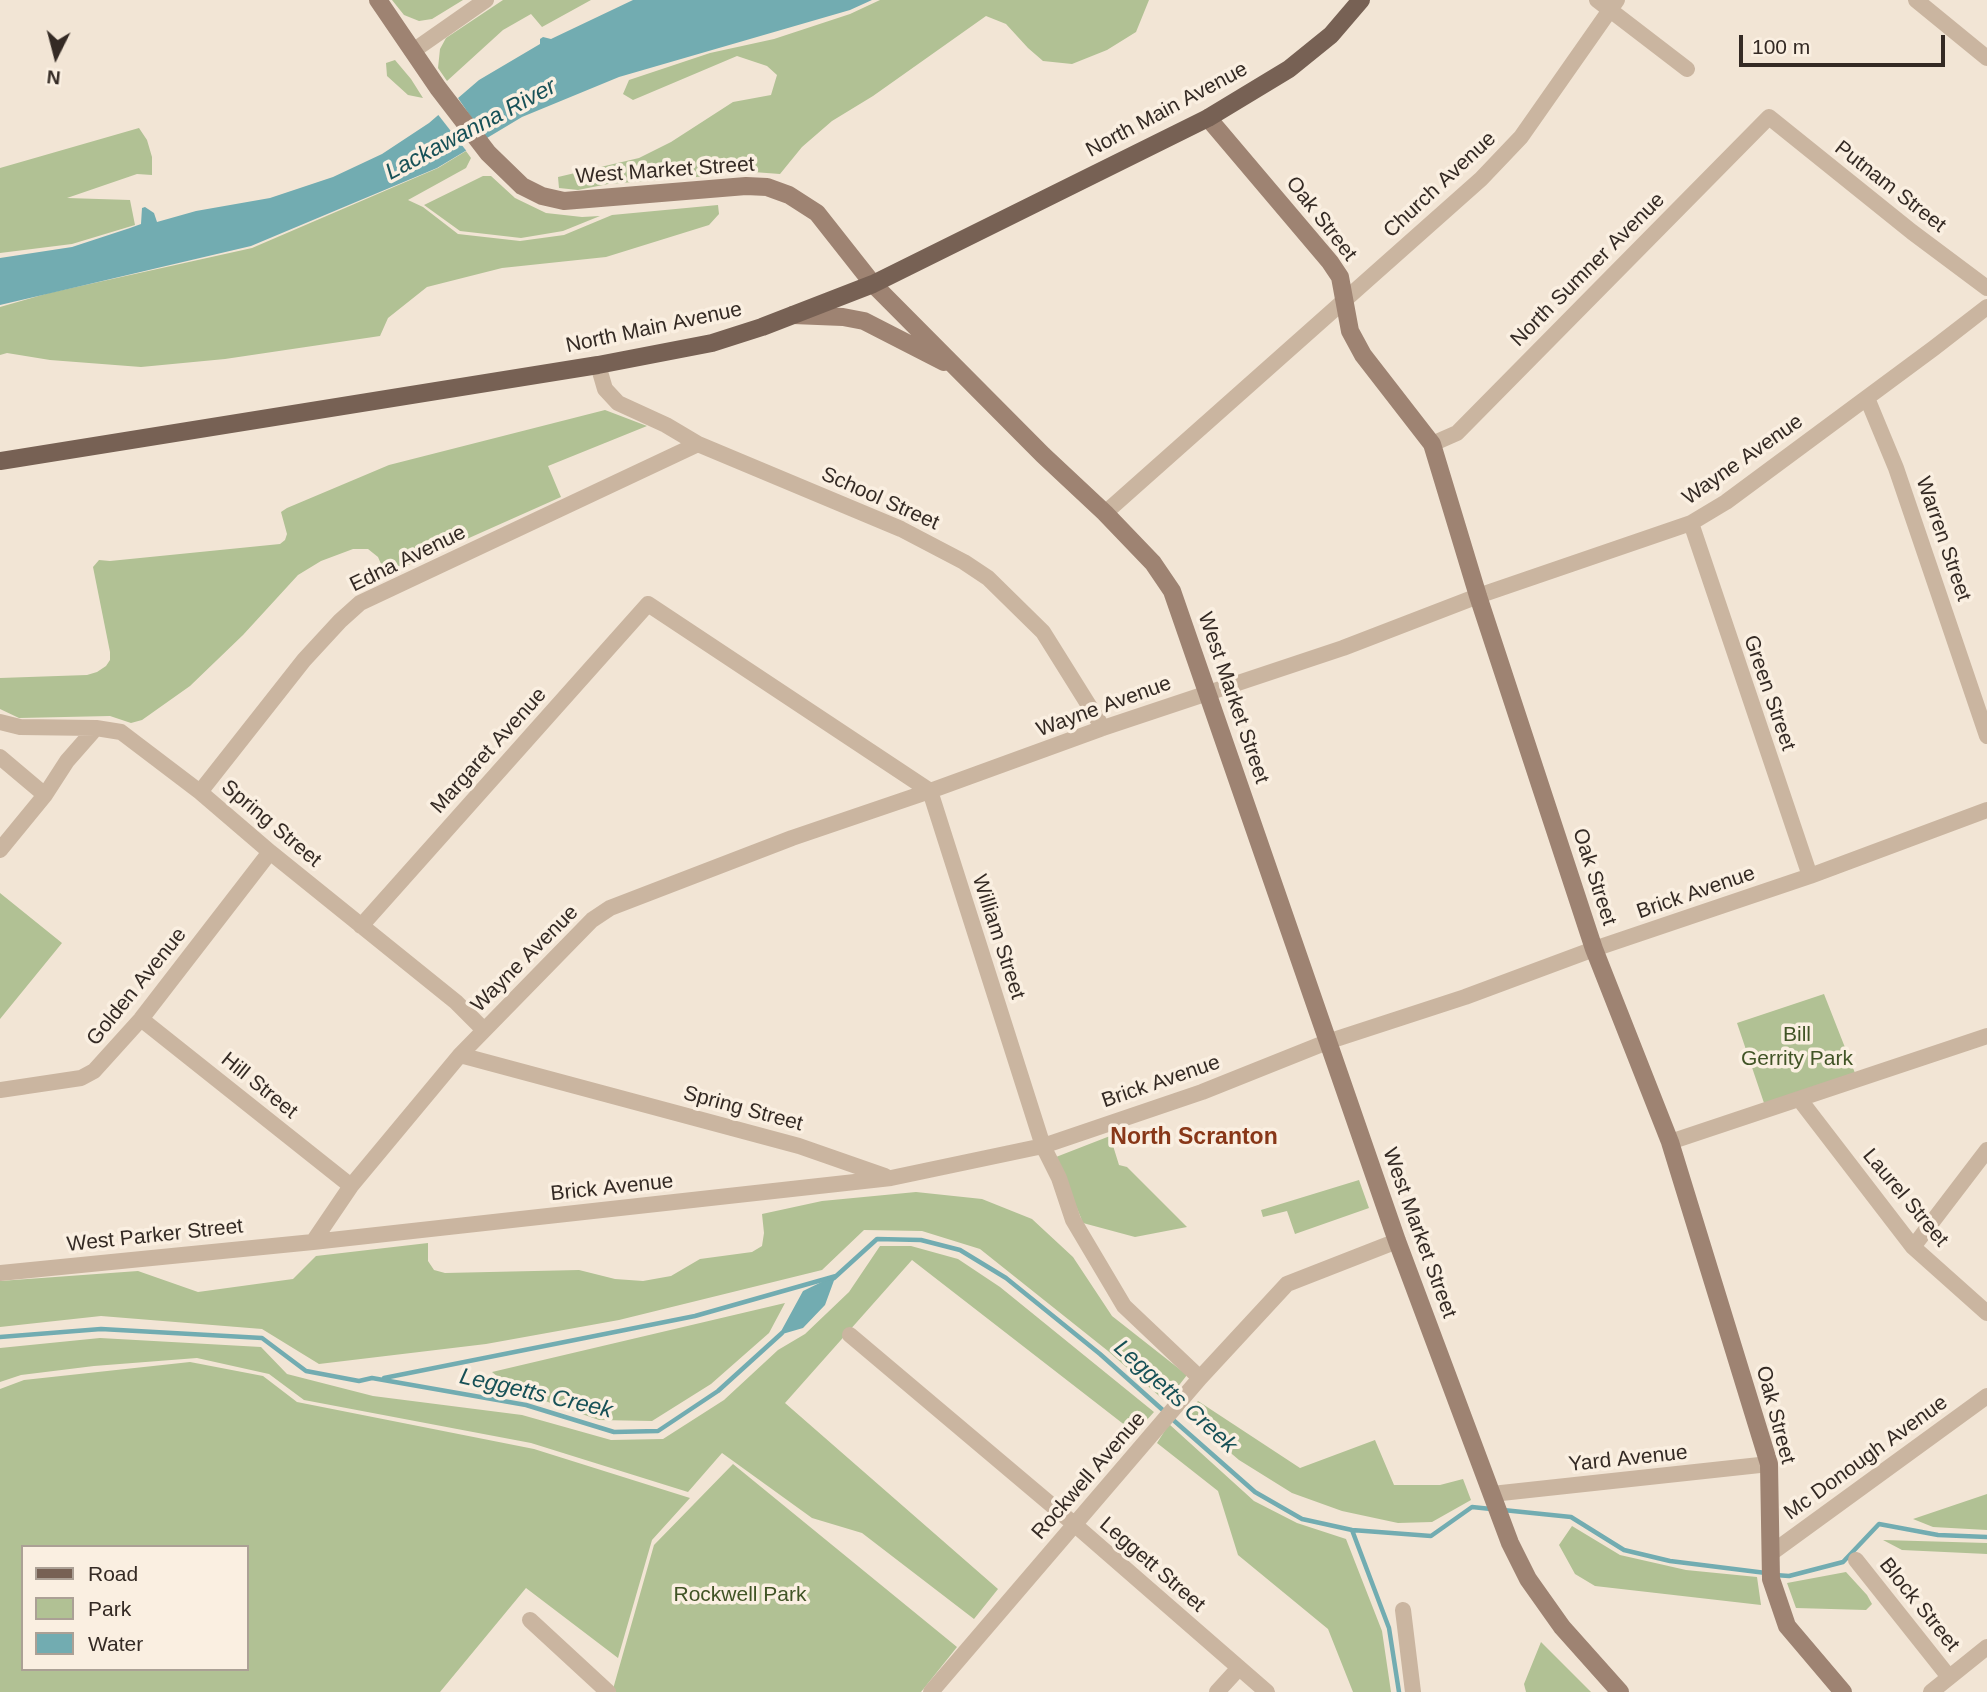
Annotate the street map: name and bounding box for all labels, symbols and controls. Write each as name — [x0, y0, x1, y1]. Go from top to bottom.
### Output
north arrow — [21, 21, 91, 91]
scale bar — [1742, 21, 1948, 65]
text: 100 m — [1752, 35, 1810, 58]
street label: North Main Avenue — [1082, 57, 1252, 163]
text: N — [46, 66, 62, 89]
water label: Lackawanna River — [381, 73, 561, 187]
street label: Church Avenue — [1379, 127, 1501, 243]
street label: Putnam Street — [1829, 136, 1951, 238]
street label: West Market Street — [575, 152, 755, 190]
street label: Oak Street — [1280, 172, 1362, 266]
street label: North Sumner Avenue — [1506, 188, 1670, 352]
street label: North Main Avenue — [564, 297, 744, 359]
street label: Wayne Avenue — [1678, 409, 1808, 511]
street label: School Street — [817, 462, 943, 536]
street label: Warren Street — [1910, 473, 1976, 605]
street label: Edna Avenue — [346, 520, 470, 598]
street label: West Market Street — [1192, 609, 1274, 787]
street label: Green Street — [1738, 632, 1800, 754]
street label: Wayne Avenue — [1033, 671, 1175, 743]
street label: Margaret Avenue — [426, 683, 552, 819]
street label: Spring Street — [216, 775, 326, 873]
street label: Oak Street — [1567, 825, 1621, 929]
street label: Brick Avenue — [1634, 861, 1758, 925]
street label: William Street — [966, 872, 1030, 1002]
street label: Wayne Avenue — [466, 900, 584, 1018]
street label: Golden Avenue — [82, 923, 192, 1051]
park label: Bill Gerrity Park — [1741, 1022, 1853, 1072]
street label: Hill Street — [216, 1048, 302, 1124]
street label: Brick Avenue — [1099, 1050, 1223, 1114]
street label: Spring Street — [681, 1081, 805, 1137]
district label: North Scranton — [1110, 1124, 1278, 1152]
street label: West Market Street — [1376, 1144, 1462, 1322]
street label: Laurel Street — [1857, 1144, 1953, 1252]
street label: Brick Avenue — [549, 1169, 675, 1207]
street label: West Parker Street — [66, 1214, 244, 1258]
water label: Leggetts Creek — [1108, 1335, 1242, 1459]
water label: Leggetts Creek — [457, 1363, 615, 1425]
street label: Oak Street — [1750, 1363, 1800, 1467]
street label: Mc Donough Avenue — [1779, 1390, 1953, 1526]
street label: Rockwell Avenue — [1027, 1407, 1151, 1545]
street label: Yard Avenue — [1567, 1440, 1689, 1478]
street label: Leggett Street — [1094, 1512, 1210, 1618]
legend — [21, 1545, 248, 1671]
street label: Block Street — [1874, 1553, 1964, 1657]
text: Road — [88, 1562, 138, 1585]
park label: Rockwell Park — [673, 1582, 807, 1608]
text: Park — [88, 1597, 131, 1620]
text: Water — [88, 1632, 143, 1655]

